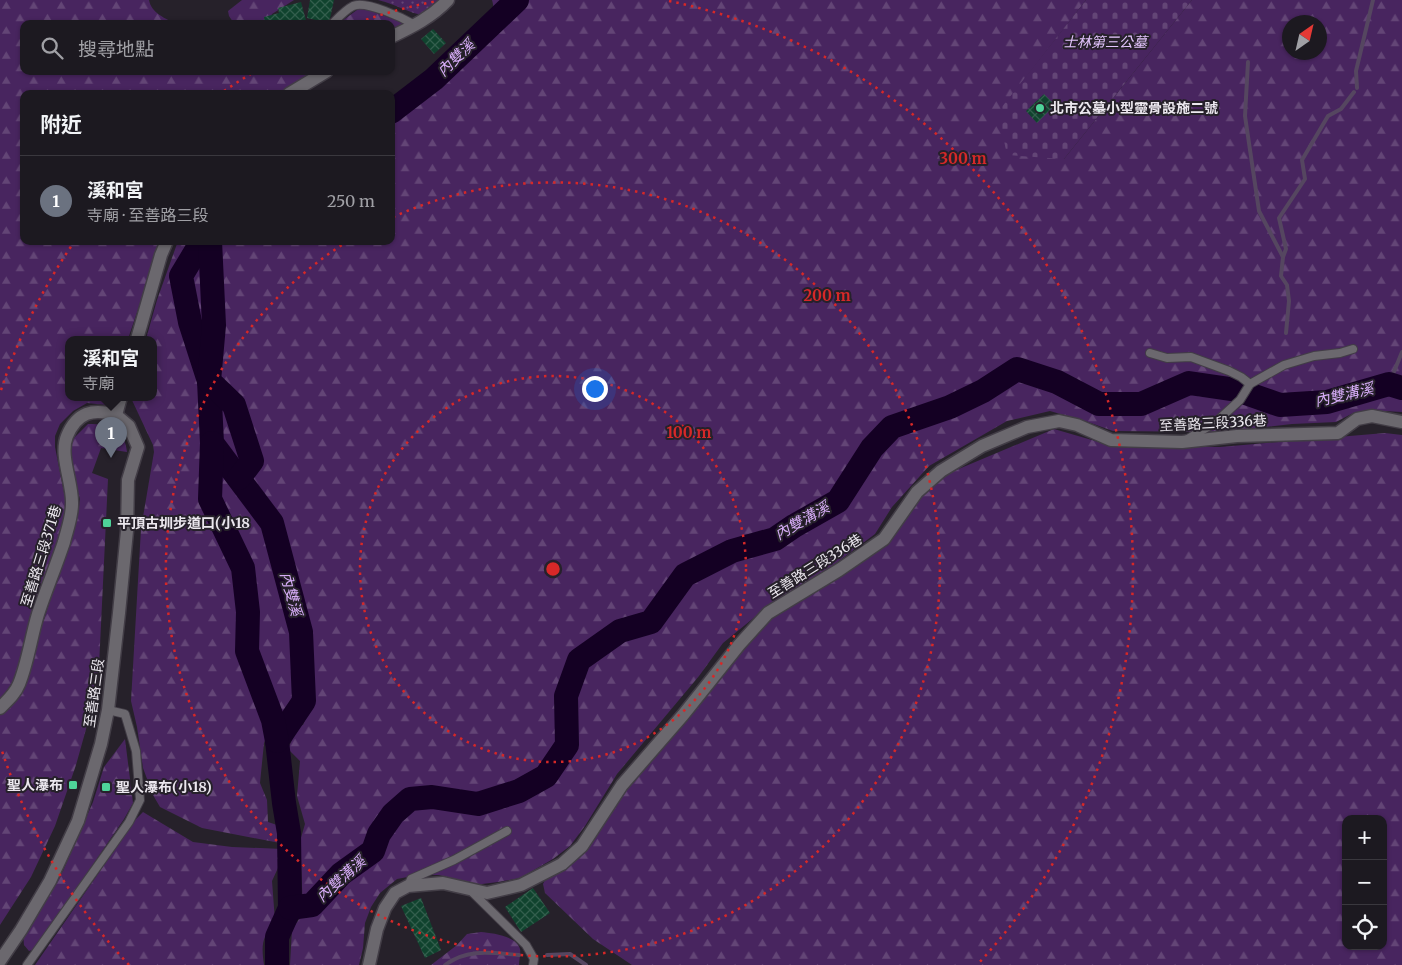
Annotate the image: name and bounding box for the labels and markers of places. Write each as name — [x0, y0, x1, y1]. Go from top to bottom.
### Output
place label: 北市公墓小型靈骨設施二號 — [1050, 99, 1218, 117]
marker: 北市公墓小型靈骨設施二號 — [1034, 102, 1046, 114]
pin: 1 — [95, 417, 127, 458]
place label: 平頂古圳步道口(小18 — [117, 514, 250, 532]
marker: 平頂古圳步道口(小18 — [101, 517, 113, 529]
centre of rings — [544, 560, 562, 578]
place label: 聖人瀑布 — [7, 776, 63, 794]
place label: 聖人瀑布(小18) — [116, 778, 212, 796]
marker: 聖人瀑布 — [67, 779, 79, 791]
marker: 聖人瀑布(小18) — [100, 781, 112, 793]

